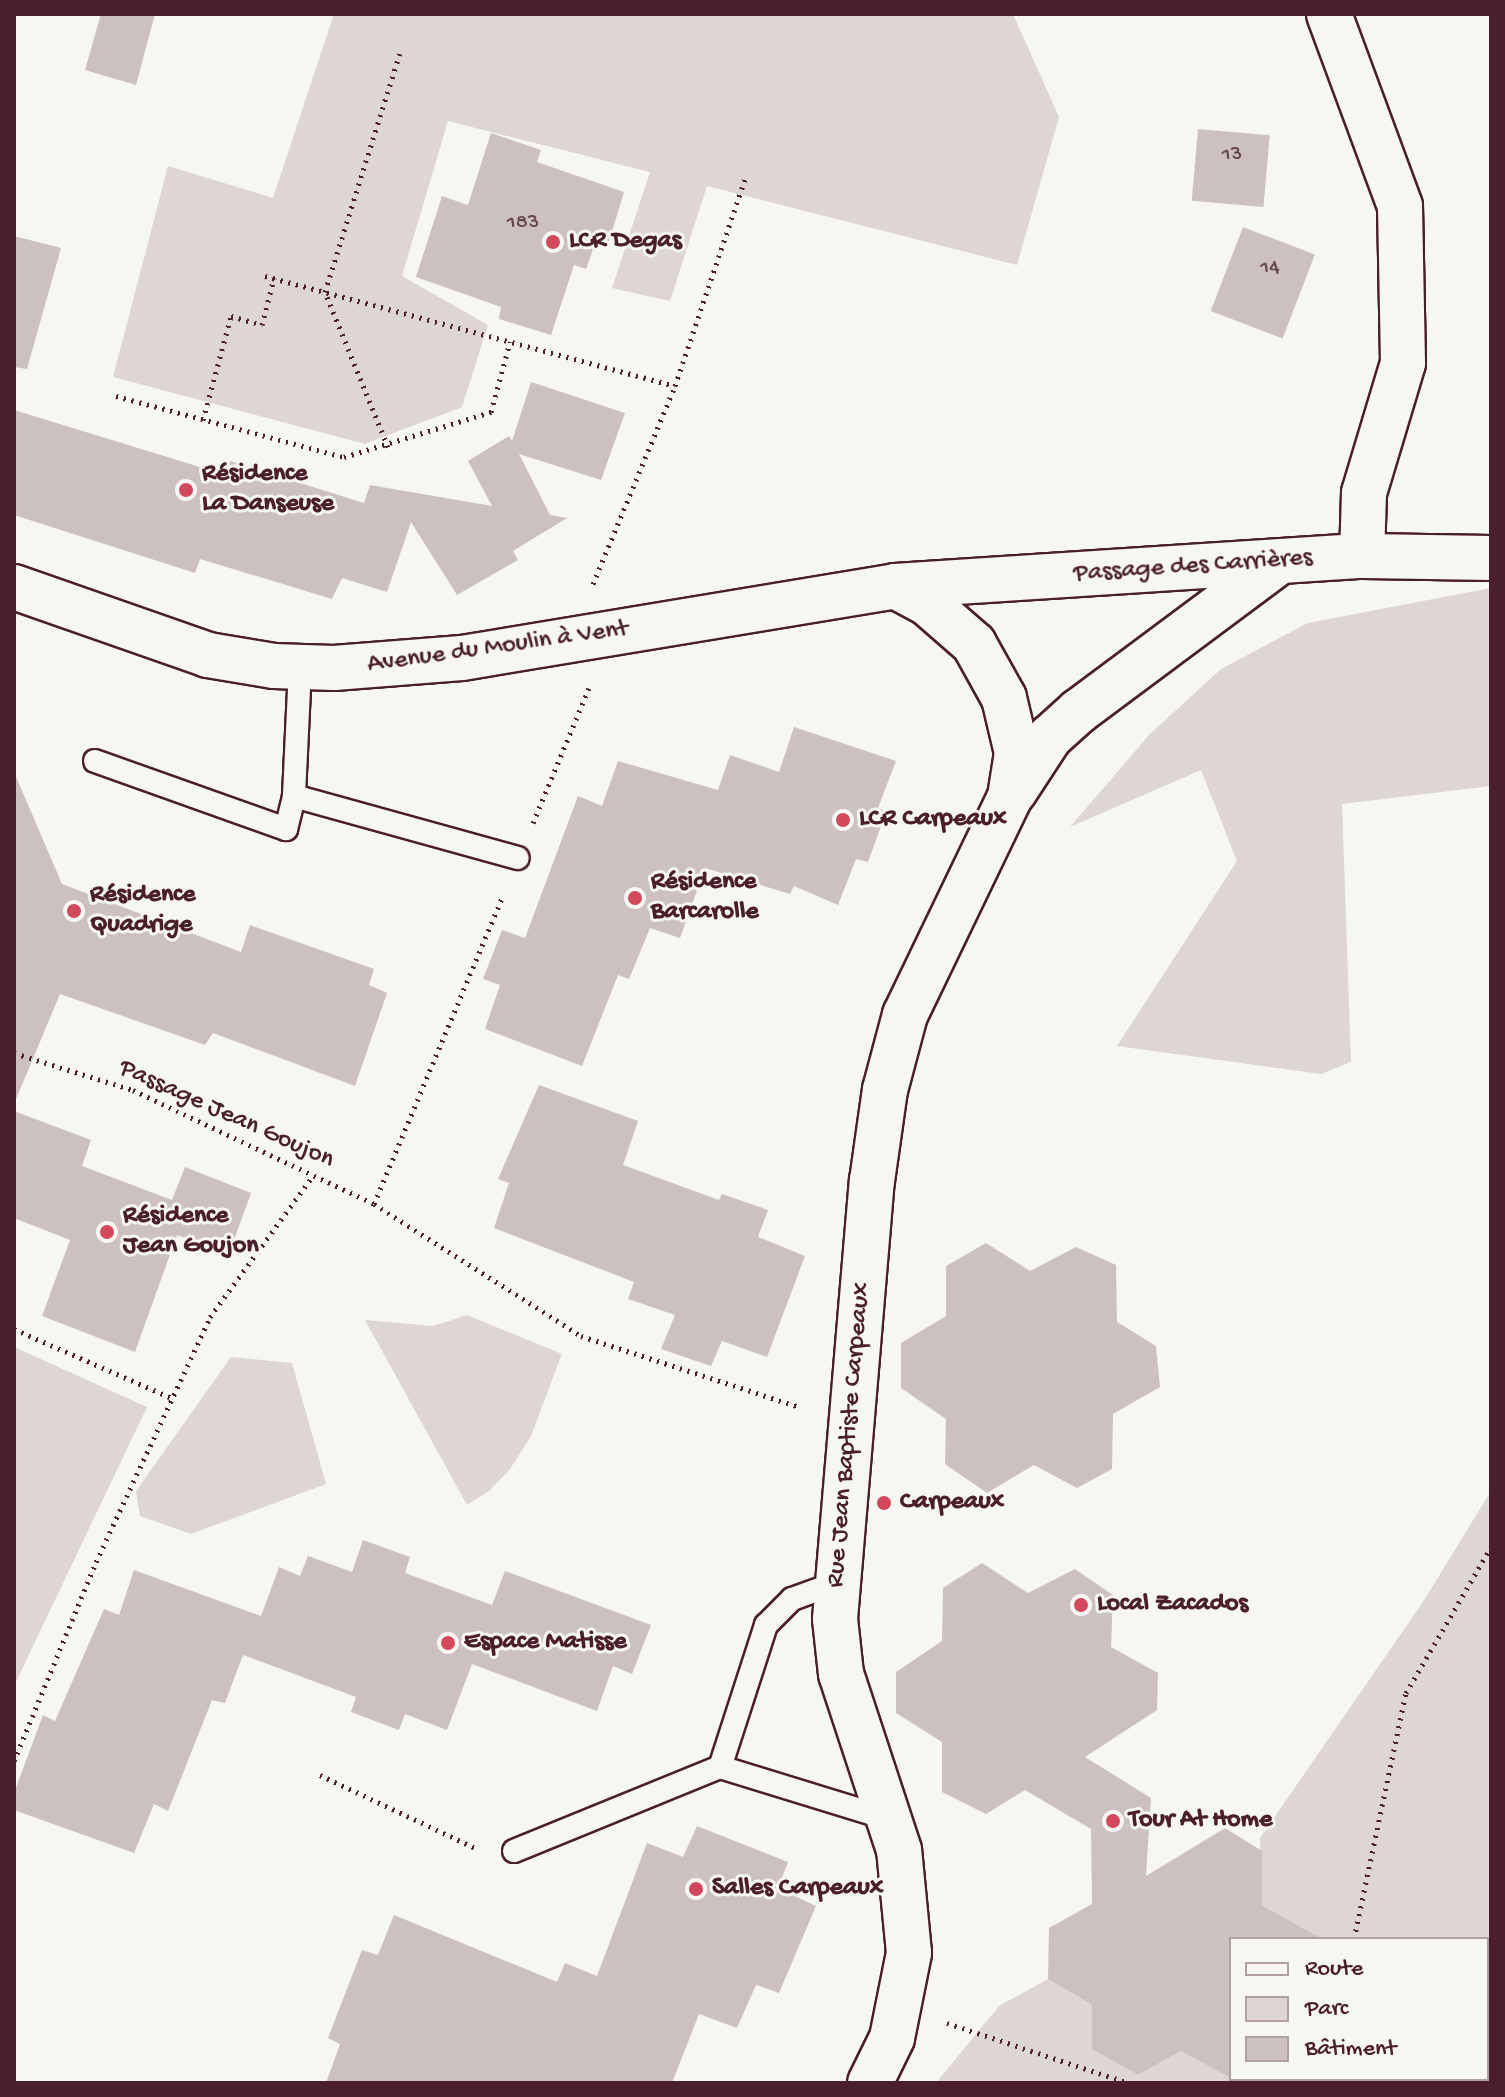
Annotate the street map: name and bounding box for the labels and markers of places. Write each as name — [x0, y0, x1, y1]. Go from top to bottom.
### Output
place label: LCR Degas — [569, 226, 682, 258]
marker: LCR Degas — [544, 233, 562, 251]
place label: Résidence La Danseuse — [202, 459, 334, 520]
marker: Résidence La Danseuse — [177, 481, 195, 499]
place label: LCR Carpeaux — [859, 804, 1007, 836]
marker: LCR Carpeaux — [834, 811, 852, 829]
place label: Résidence Barcarolle — [651, 867, 759, 928]
place label: Résidence Quadrige — [90, 880, 196, 942]
marker: Résidence Barcarolle — [626, 889, 644, 907]
marker: Résidence Quadrige — [65, 902, 83, 920]
place label: Résidence Jean Goujon — [123, 1201, 259, 1262]
marker: Résidence Jean Goujon — [98, 1223, 116, 1241]
place label: Carpeaux — [900, 1487, 1004, 1519]
marker: Carpeaux — [875, 1494, 893, 1512]
place label: Local Zacados — [1097, 1589, 1248, 1621]
marker: Local Zacados — [1072, 1596, 1090, 1614]
place label: Espace Matisse — [464, 1627, 627, 1659]
marker: Espace Matisse — [439, 1634, 457, 1652]
place label: Tour At Home — [1129, 1805, 1272, 1837]
marker: Tour At Home — [1104, 1812, 1122, 1830]
place label: Salles Carpeaux — [712, 1873, 883, 1905]
marker: Salles Carpeaux — [687, 1880, 705, 1898]

